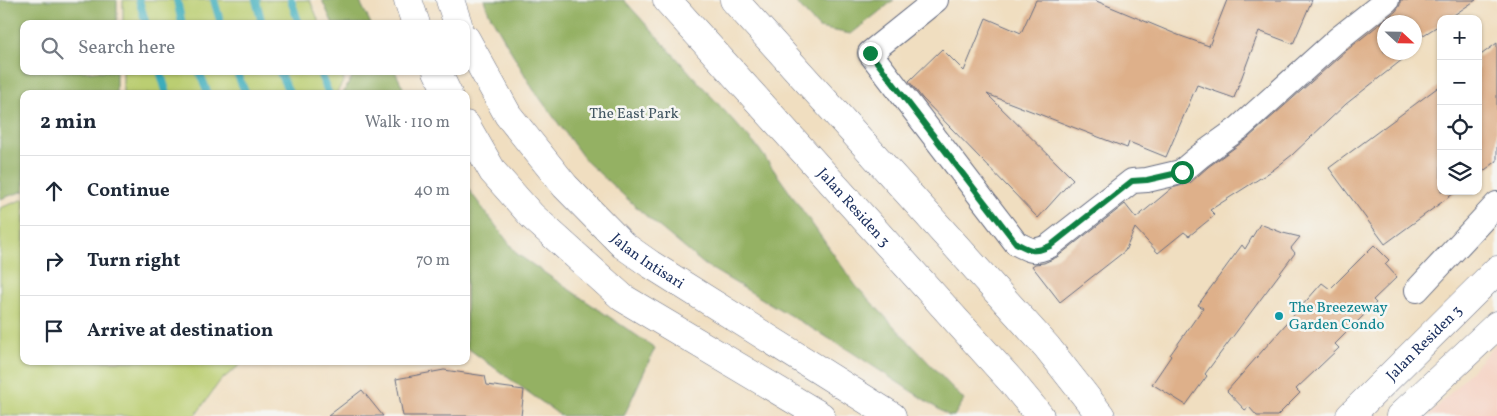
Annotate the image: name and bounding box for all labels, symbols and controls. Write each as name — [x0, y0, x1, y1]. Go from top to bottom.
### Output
north arrow — [1377, 15, 1422, 60]
map controls — [1437, 15, 1482, 195]
button: + — [1437, 15, 1482, 60]
search box — [20, 20, 470, 75]
icon: search — [38, 34, 66, 62]
text: Search here — [78, 35, 175, 61]
route end — [859, 42, 882, 65]
button: − — [1437, 60, 1482, 105]
park label: The East Park — [589, 104, 679, 125]
button: locate — [1437, 105, 1482, 150]
text: 2 min — [40, 108, 97, 137]
text: Walk · 110 m — [365, 112, 450, 134]
button: layers — [1437, 150, 1482, 195]
route start — [1171, 161, 1194, 184]
street label: Jalan Residen 3 — [812, 164, 894, 252]
icon: ahead — [40, 177, 68, 205]
text: Continue — [87, 178, 170, 204]
text: 40 m — [414, 180, 450, 202]
street label: Jalan Intisari — [605, 229, 688, 295]
icon: right — [40, 247, 68, 275]
text: Turn right — [87, 248, 180, 274]
text: 70 m — [416, 250, 450, 272]
place label: The Breezeway Garden Condo — [1289, 298, 1388, 336]
street label: Jalan Residen 3 — [1382, 301, 1468, 386]
marker: The Breezeway Garden Condo — [1273, 310, 1285, 322]
icon: arrive — [40, 317, 68, 345]
text: Arrive at destination — [87, 318, 273, 344]

